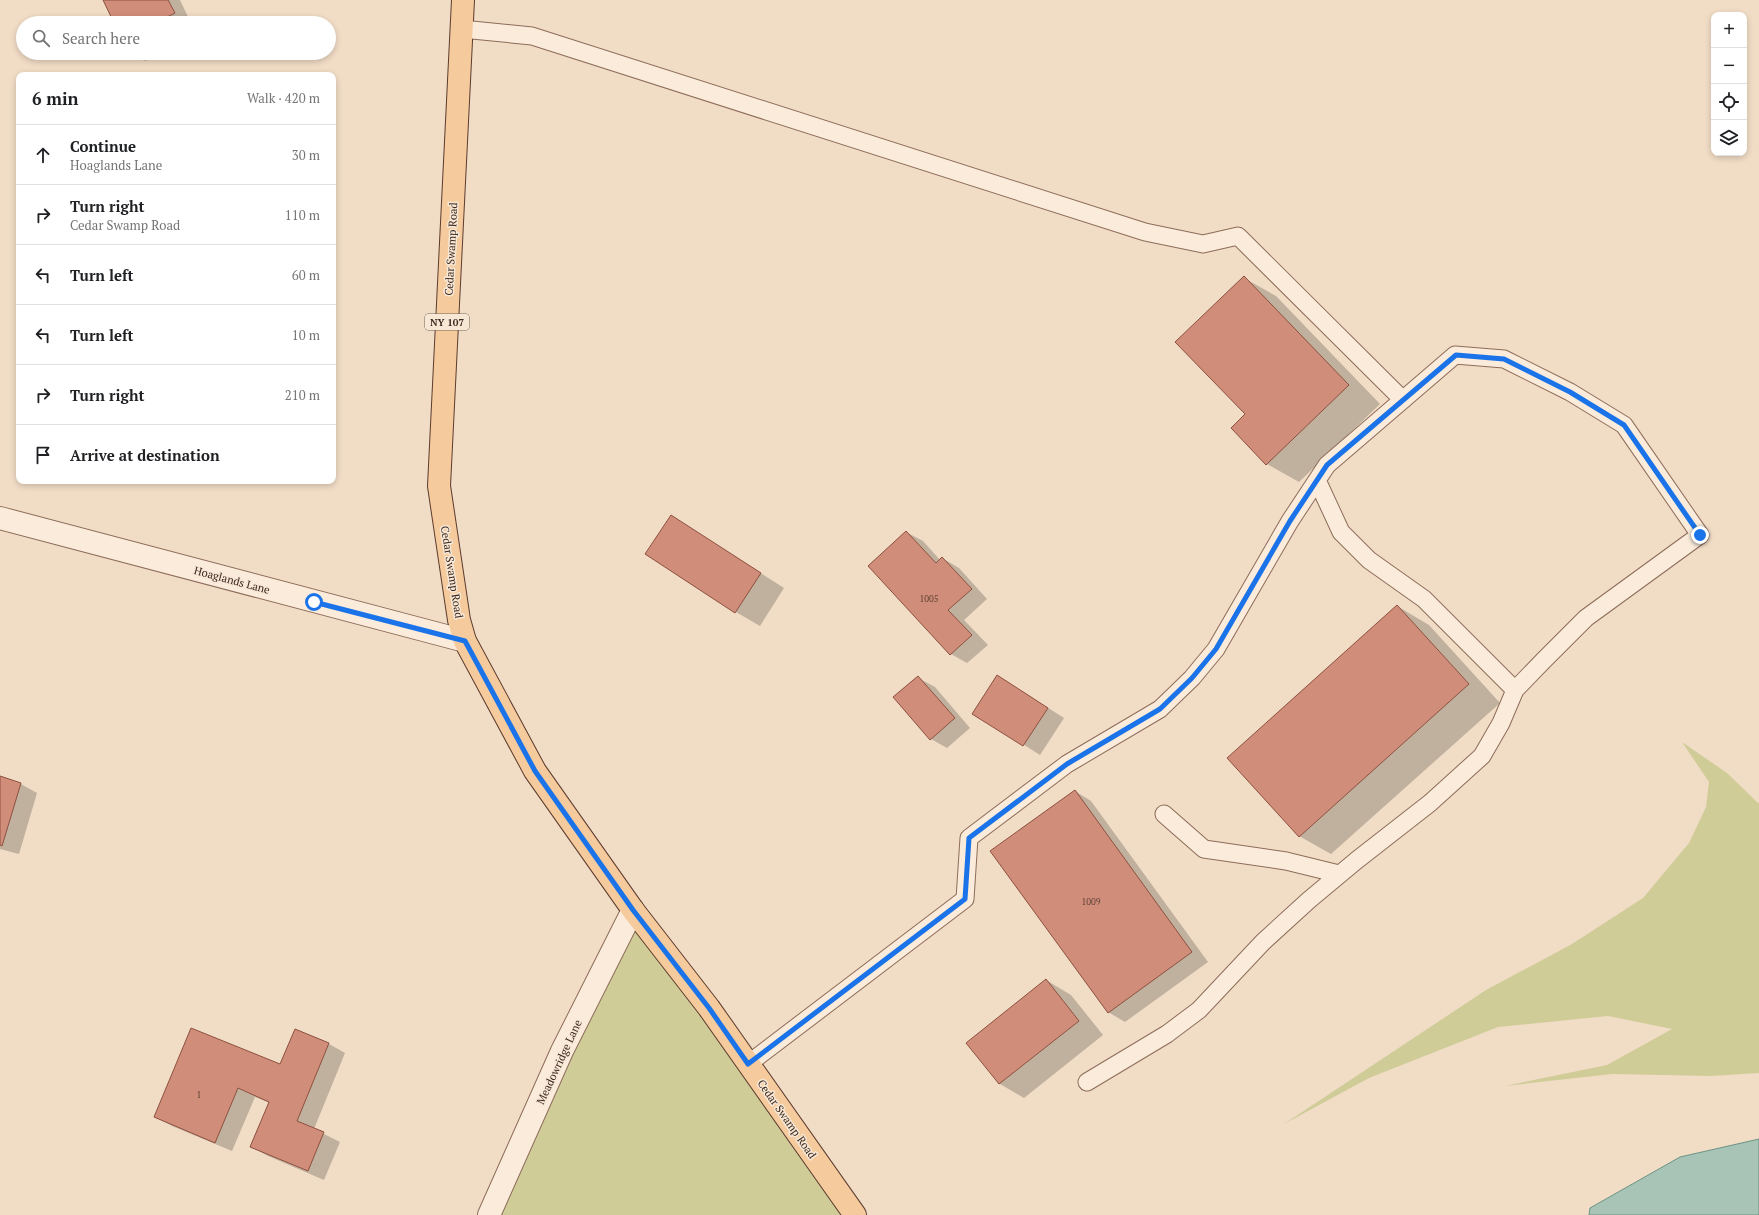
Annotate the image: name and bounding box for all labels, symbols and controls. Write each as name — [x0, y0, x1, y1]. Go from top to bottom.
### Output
map controls — [1711, 12, 1747, 156]
button: + — [1711, 12, 1747, 48]
search box — [16, 16, 336, 60]
icon: search — [30, 27, 52, 49]
text: Search here — [62, 28, 140, 48]
button: − — [1711, 48, 1747, 84]
button: locate — [1711, 84, 1747, 120]
text: 6 min — [32, 87, 79, 110]
text: Walk · 420 m — [247, 89, 320, 107]
button: layers — [1711, 120, 1747, 156]
text: Continue — [70, 136, 136, 156]
icon: ahead — [32, 144, 54, 166]
text: 30 m — [292, 146, 320, 164]
text: Hoaglands Lane — [70, 156, 162, 174]
text: Turn right — [70, 196, 145, 216]
street label: Cedar Swamp Road — [442, 202, 460, 296]
icon: right — [32, 204, 54, 226]
text: 110 m — [285, 206, 320, 224]
text: Cedar Swamp Road — [70, 216, 180, 234]
icon: left — [32, 264, 54, 286]
text: Turn left — [70, 265, 134, 285]
text: 60 m — [292, 266, 320, 284]
road number: NY 107 — [425, 314, 469, 330]
icon: left — [32, 324, 54, 346]
text: Turn left — [70, 325, 134, 345]
text: 10 m — [292, 326, 320, 344]
icon: right — [32, 384, 54, 406]
text: Turn right — [70, 385, 145, 405]
text: 210 m — [285, 386, 320, 404]
icon: arrive — [32, 444, 54, 466]
text: Arrive at destination — [70, 445, 220, 465]
street label: Cedar Swamp Road — [438, 525, 466, 619]
route end — [1691, 526, 1709, 544]
street label: Hoaglands Lane — [192, 563, 272, 597]
route start — [305, 593, 323, 611]
house number: 1005 — [919, 593, 939, 605]
house number: 1009 — [1081, 896, 1101, 908]
street label: Meadowridge Lane — [533, 1017, 585, 1107]
street label: Cedar Swamp Road — [755, 1077, 819, 1161]
house number: 1 — [197, 1089, 201, 1101]

